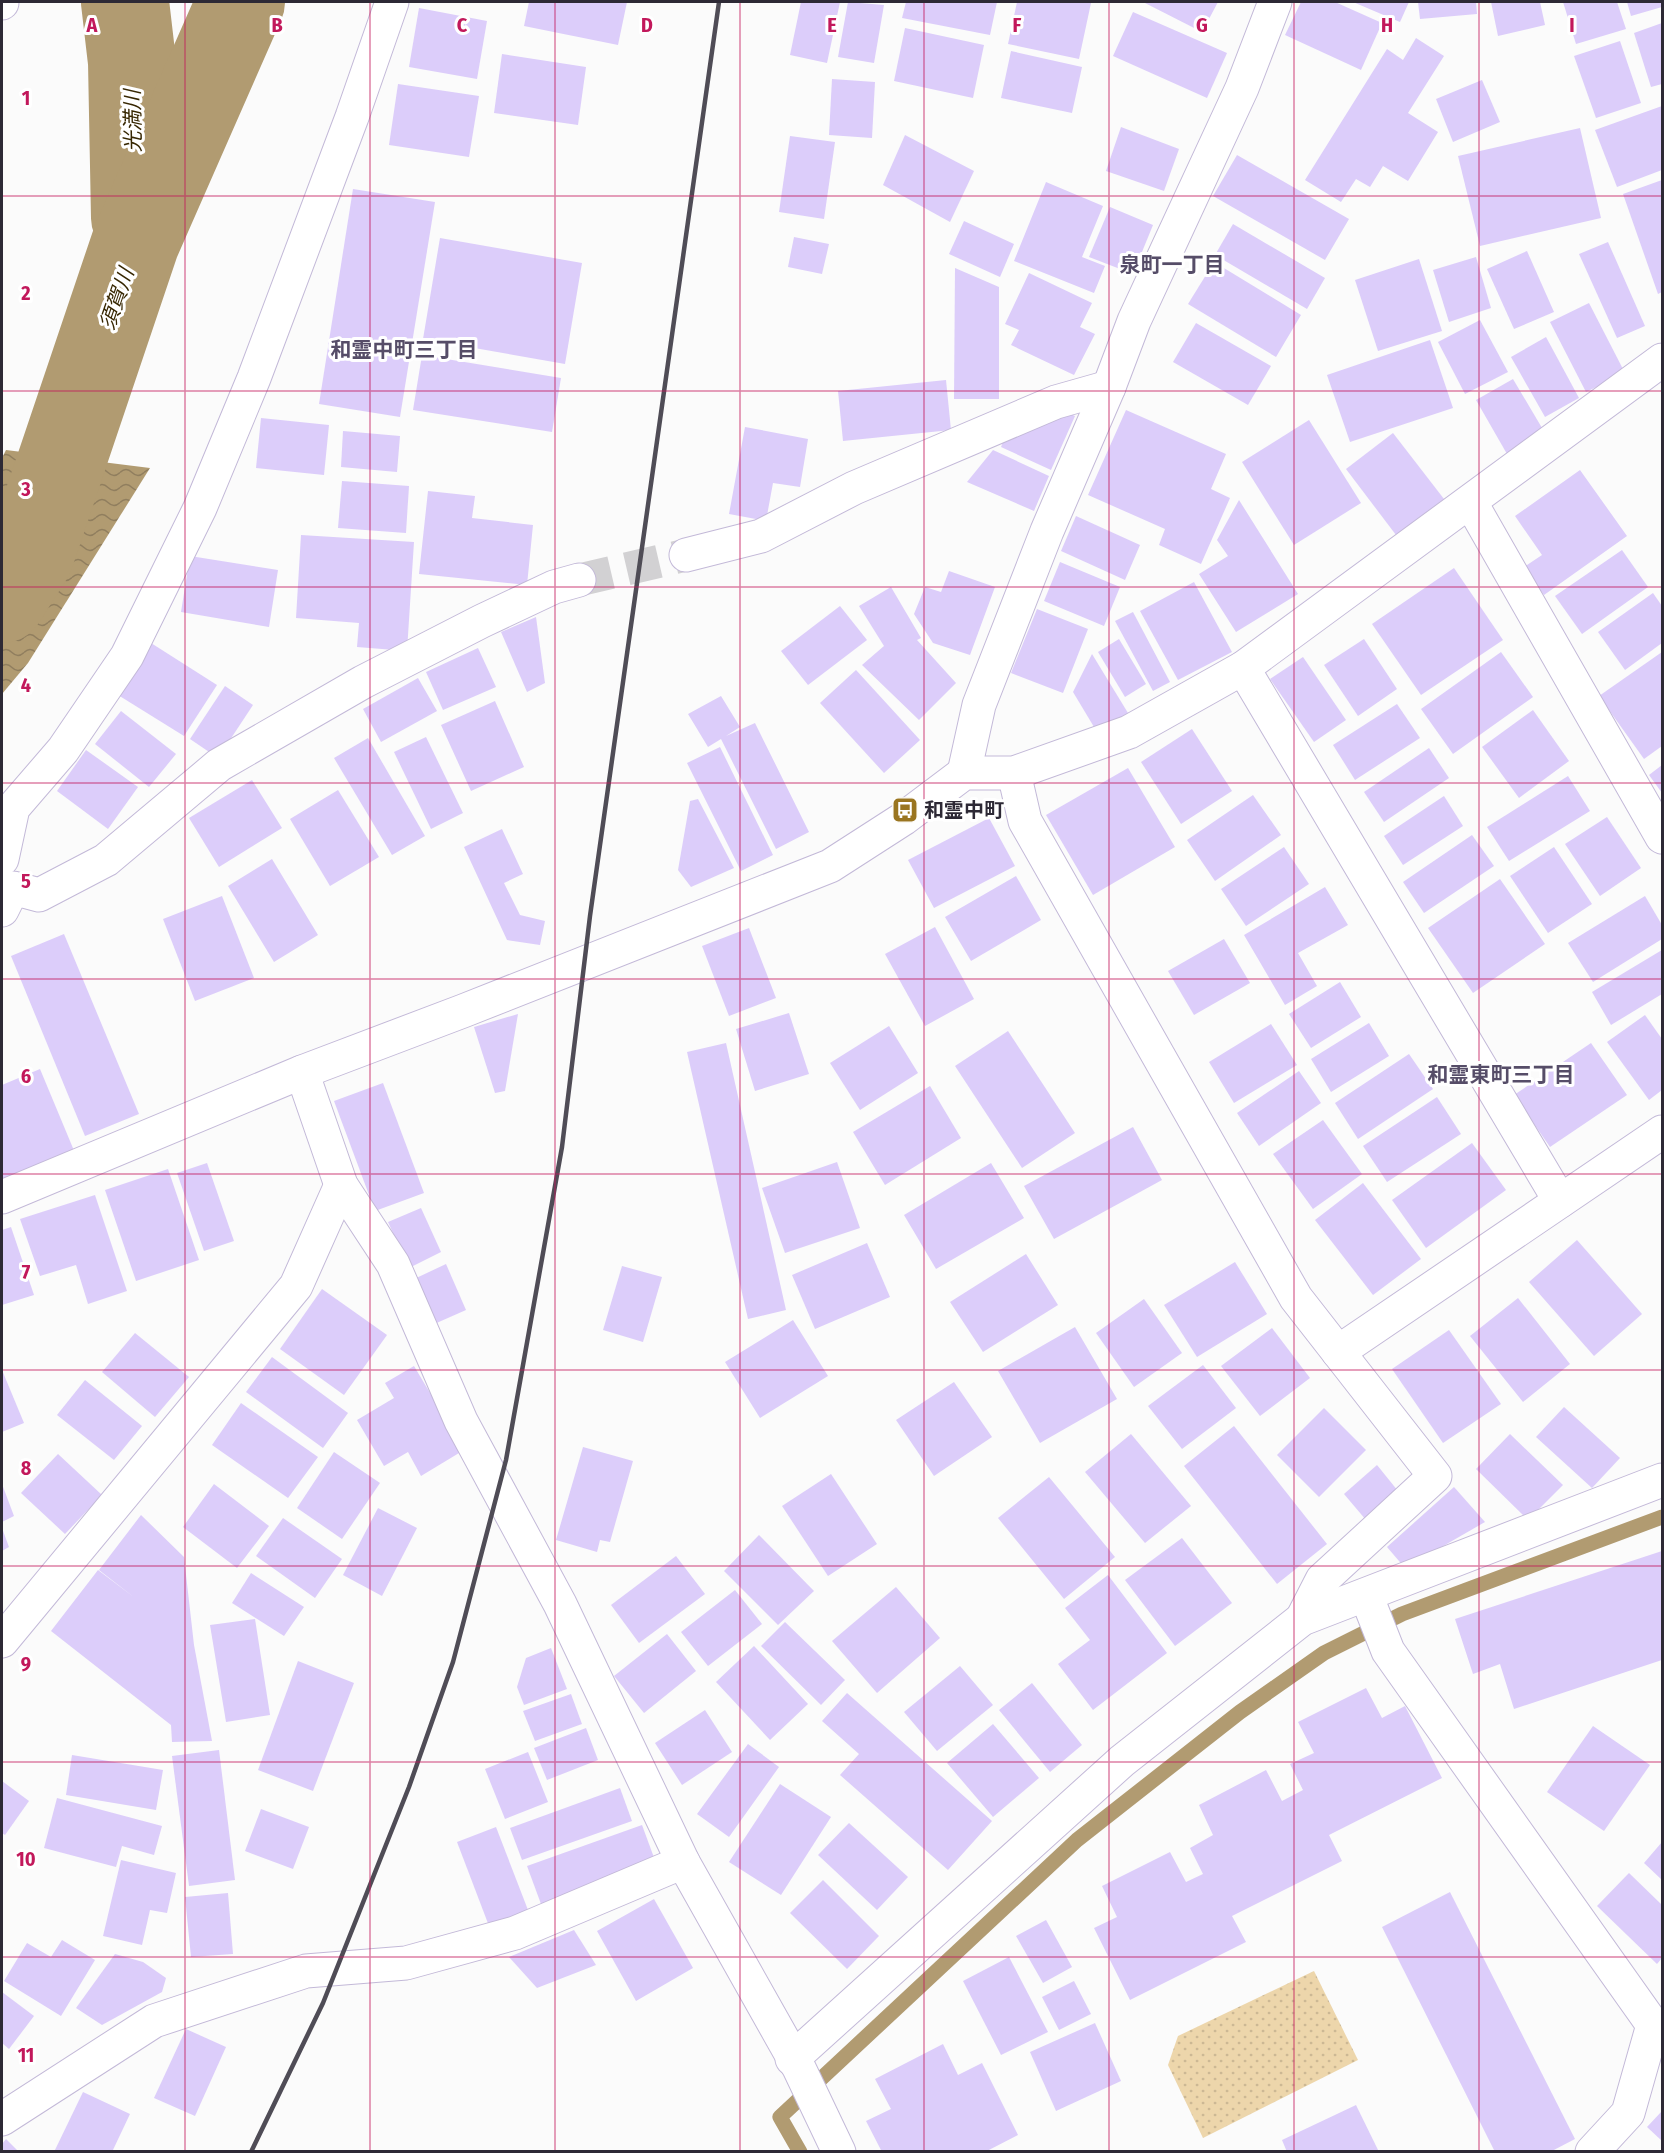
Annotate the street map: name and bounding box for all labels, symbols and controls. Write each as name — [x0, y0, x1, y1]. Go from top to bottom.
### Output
text: A — [86, 13, 99, 37]
text: B — [271, 13, 283, 37]
text: C — [457, 13, 468, 37]
text: D — [641, 13, 653, 37]
text: E — [827, 13, 837, 37]
text: F — [1013, 13, 1022, 37]
text: G — [1196, 13, 1208, 37]
text: H — [1381, 13, 1393, 37]
text: I — [1569, 13, 1575, 37]
text: 1 — [22, 86, 30, 110]
water label: 光満川 — [119, 87, 147, 153]
district label: 泉町一丁目 — [1120, 252, 1225, 278]
water label: 須賀川 — [94, 263, 140, 333]
text: 2 — [20, 281, 31, 305]
district label: 和霊中町三丁目 — [331, 337, 478, 363]
text: 3 — [20, 477, 31, 501]
text: 4 — [21, 673, 31, 697]
bus stop icon: 和霊中町 — [890, 795, 920, 825]
place label: 和霊中町 — [924, 798, 1004, 822]
text: 5 — [21, 869, 31, 893]
district label: 和霊東町三丁目 — [1428, 1062, 1575, 1088]
text: 6 — [21, 1064, 31, 1088]
text: 7 — [22, 1260, 31, 1284]
text: 8 — [21, 1456, 32, 1480]
text: 9 — [21, 1652, 31, 1676]
text: 10 — [16, 1847, 36, 1871]
text: 11 — [18, 2043, 34, 2067]

